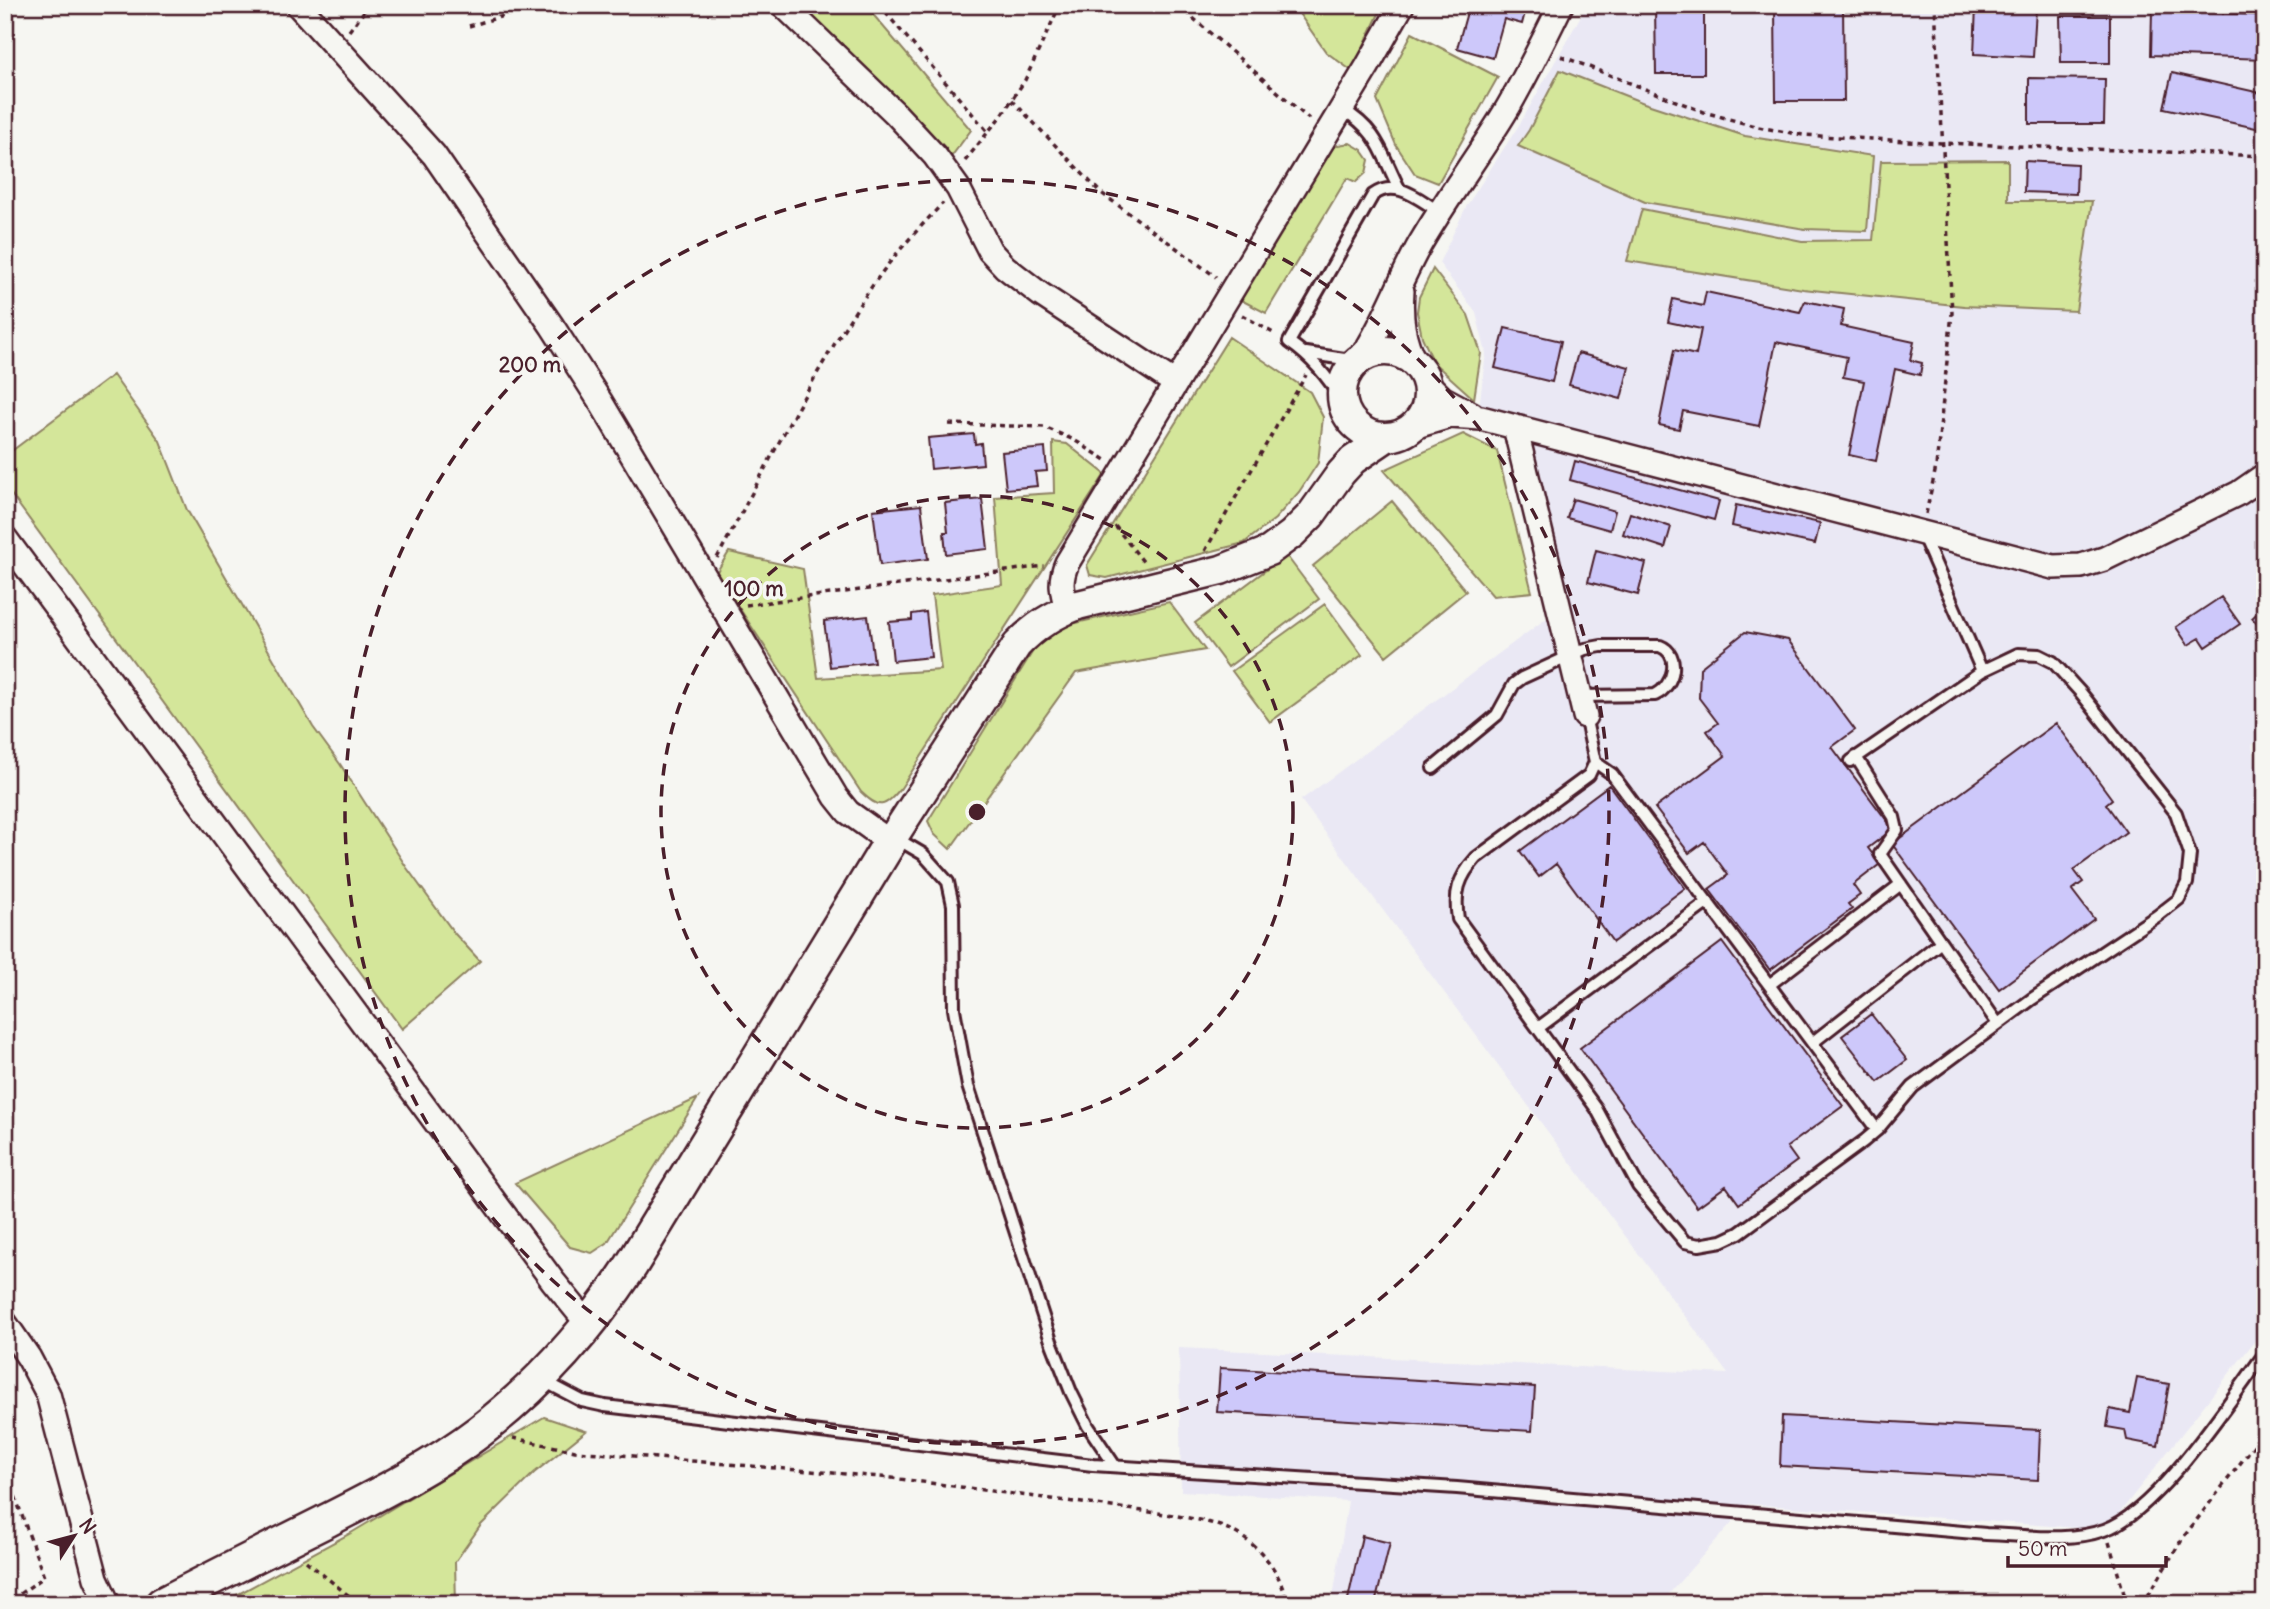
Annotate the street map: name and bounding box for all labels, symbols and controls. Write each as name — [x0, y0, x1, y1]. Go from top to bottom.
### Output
text: 200 m — [499, 351, 562, 378]
text: 100 m — [724, 575, 784, 602]
centre of rings — [965, 800, 989, 824]
north arrow — [38, 1500, 108, 1570]
text: N — [74, 1514, 101, 1538]
scale bar — [2008, 1525, 2165, 1569]
text: 50 m — [2018, 1535, 2067, 1562]

